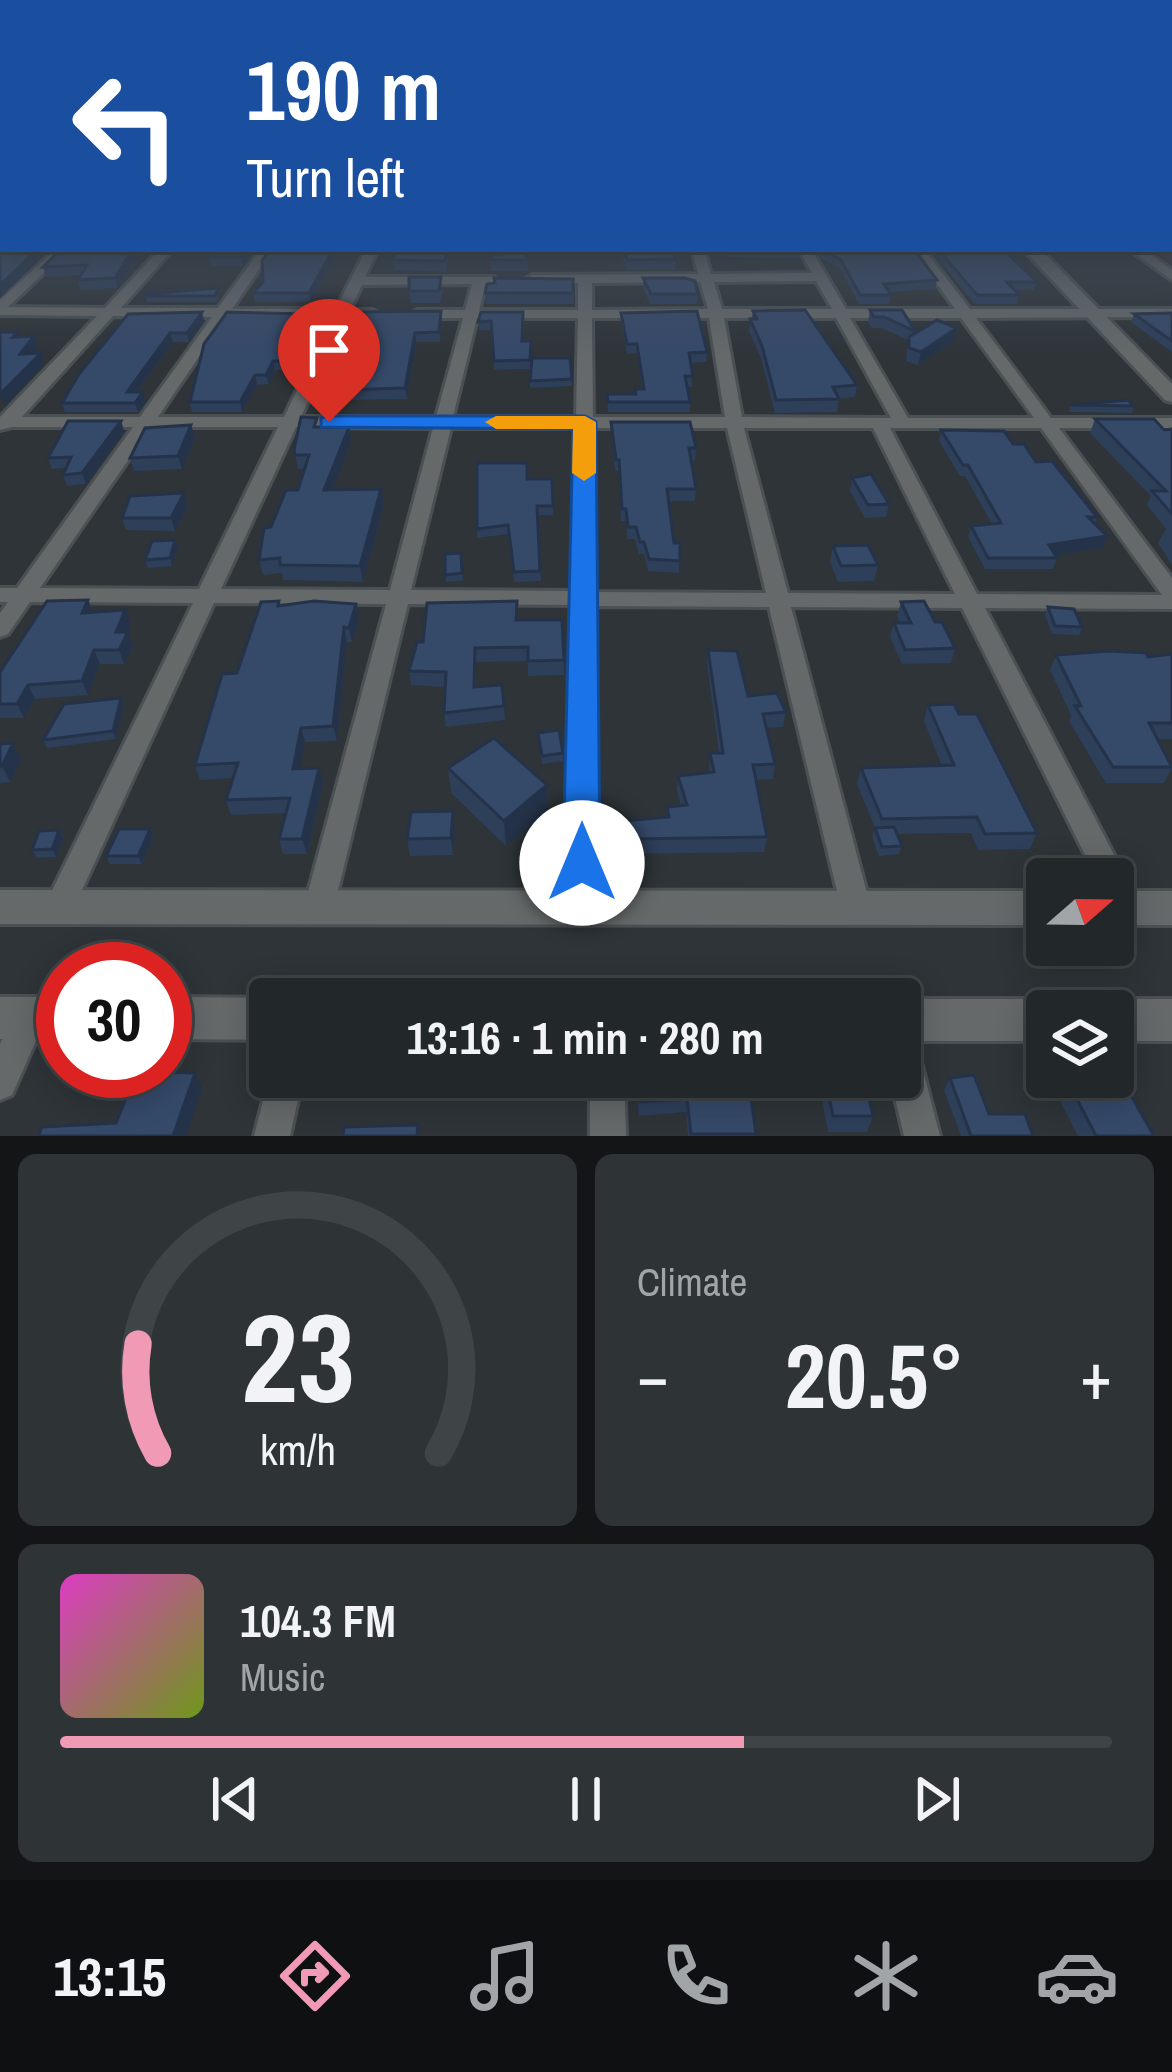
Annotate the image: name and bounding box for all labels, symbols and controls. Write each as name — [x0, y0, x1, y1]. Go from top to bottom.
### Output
text: 190 m — [246, 33, 441, 146]
icon: left — [48, 48, 204, 204]
text: Turn left — [246, 141, 405, 214]
pin — [278, 299, 380, 422]
icon: arrive — [296, 317, 362, 383]
position arrow — [519, 800, 645, 926]
north arrow — [1026, 858, 1134, 966]
map controls — [1026, 858, 1134, 1098]
speed limit sign: 30 — [36, 942, 192, 1098]
button: layers — [1026, 990, 1134, 1098]
text: 13:16 · 1 min · 280 m — [407, 1007, 763, 1068]
text: Climate — [637, 1256, 747, 1308]
text: 23 — [241, 1273, 354, 1441]
text: 20.5° — [785, 1315, 964, 1436]
text: − — [637, 1331, 669, 1420]
text: + — [1080, 1331, 1112, 1420]
text: km/h — [259, 1421, 336, 1478]
text: 104.3 FM — [240, 1590, 396, 1651]
text: Music — [240, 1651, 325, 1703]
icon: previous — [202, 1766, 268, 1832]
icon: pause — [553, 1766, 619, 1832]
icon: next — [904, 1766, 970, 1832]
icon: directions — [273, 1934, 357, 2018]
icon: music — [463, 1934, 547, 2018]
icon: phone — [654, 1934, 738, 2018]
icon: climate — [844, 1934, 928, 2018]
icon: car — [1035, 1934, 1119, 2018]
text: 13:15 — [53, 1940, 166, 2013]

